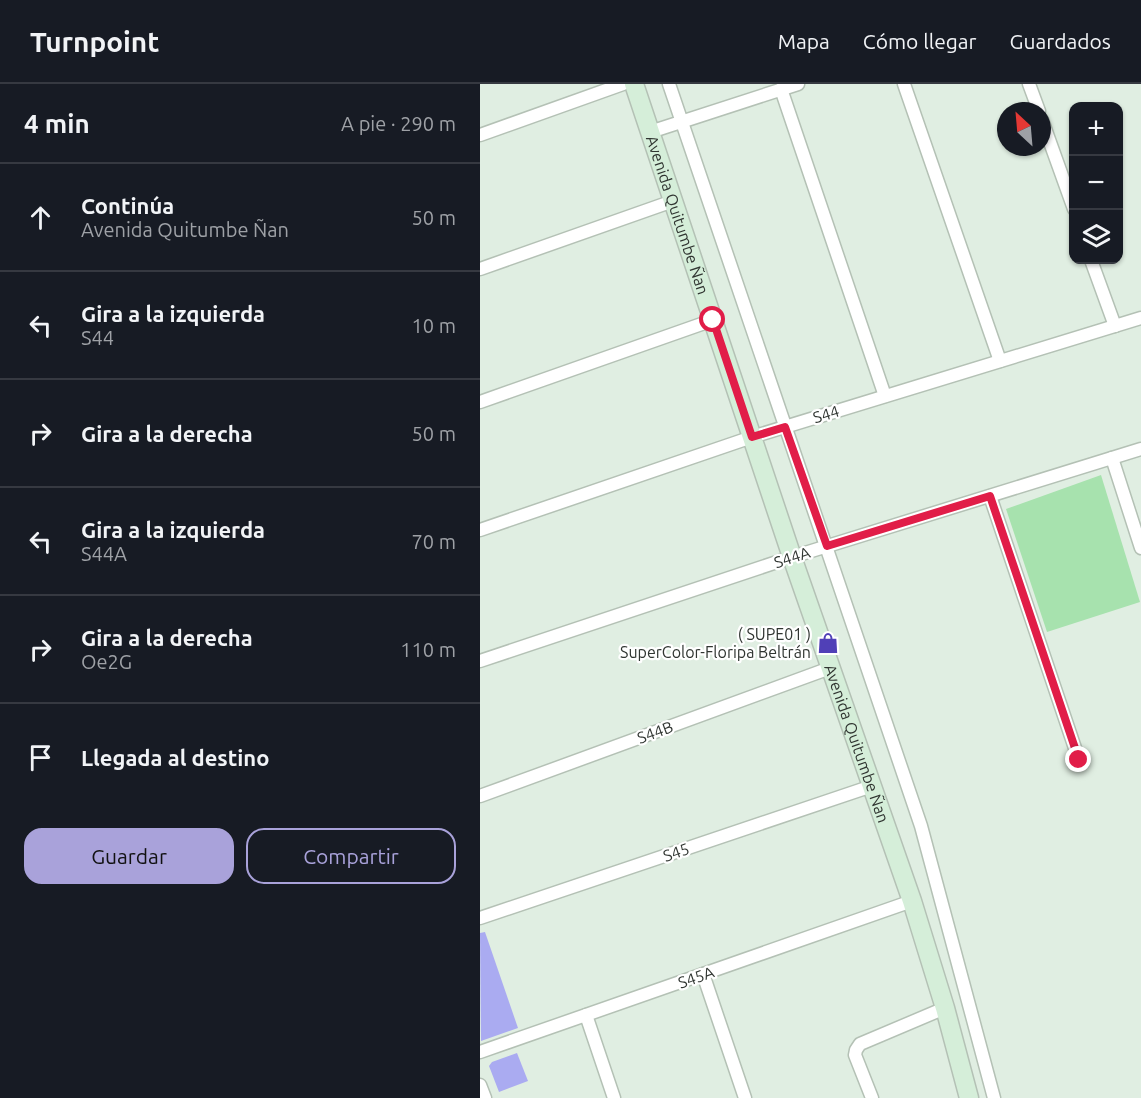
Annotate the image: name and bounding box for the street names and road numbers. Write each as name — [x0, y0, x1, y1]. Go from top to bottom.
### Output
street label: Avenida Quitumbe Ñan — [643, 133, 713, 297]
street label: S44 — [811, 402, 841, 426]
street label: S44A — [772, 543, 813, 571]
street label: Avenida Quitumbe Ñan — [821, 662, 893, 825]
street label: S44B — [635, 717, 675, 747]
street label: S45 — [661, 839, 691, 865]
street label: S45A — [676, 962, 717, 992]

